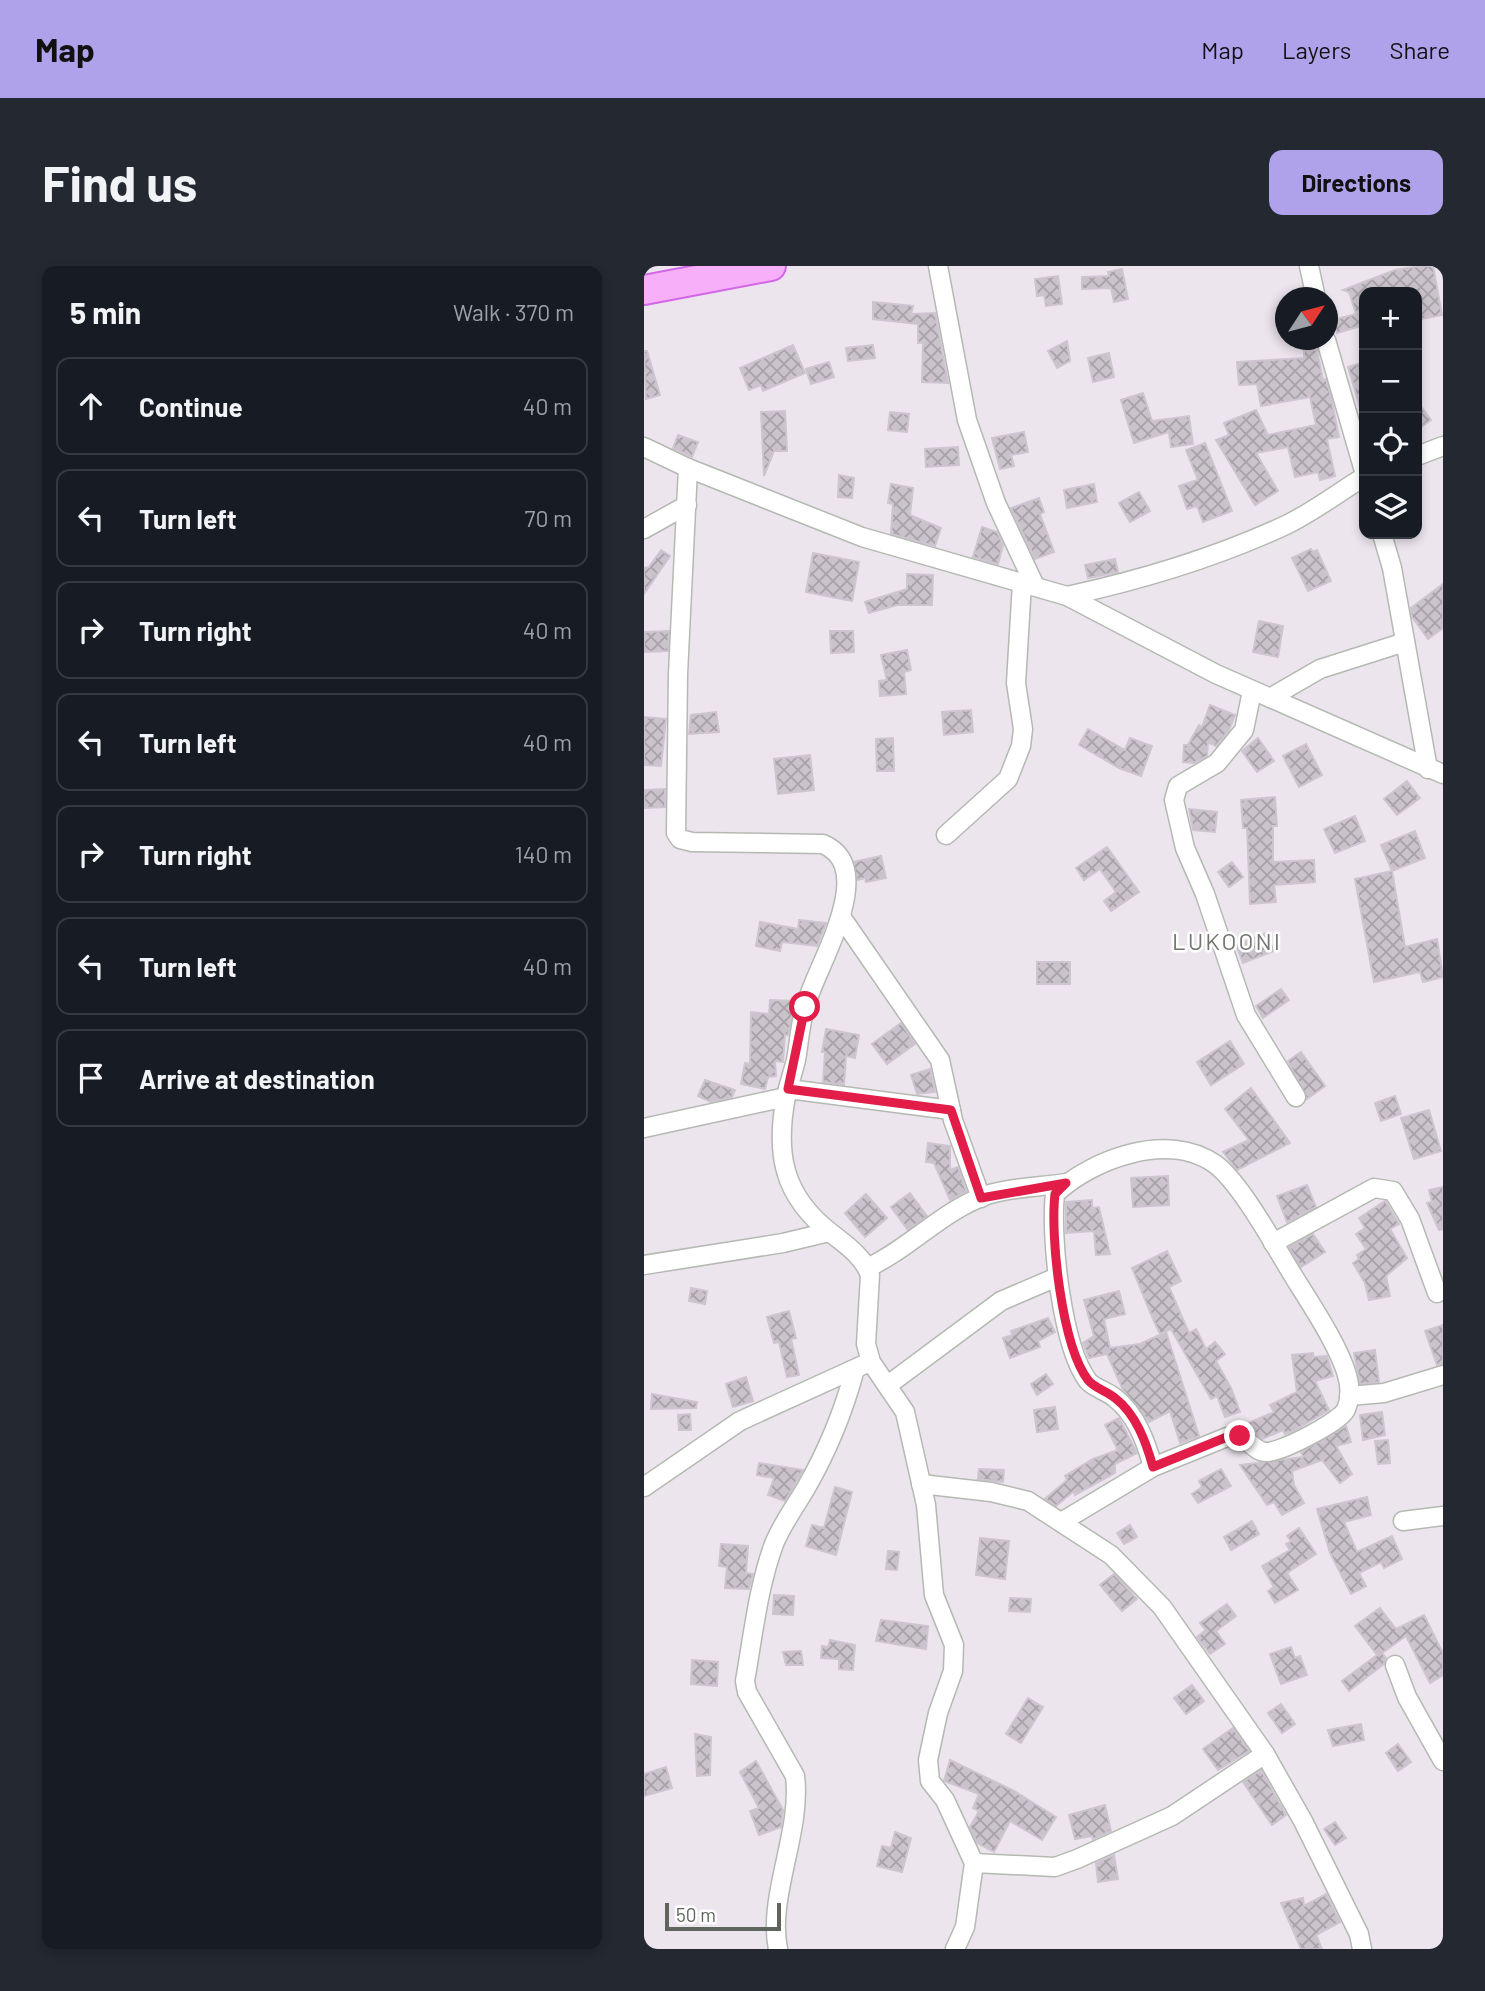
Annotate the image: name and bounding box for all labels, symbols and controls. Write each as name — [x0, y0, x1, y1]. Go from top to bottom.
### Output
text: Map — [35, 29, 95, 69]
text: Map — [1201, 35, 1244, 64]
text: Layers — [1282, 35, 1351, 64]
text: Share — [1389, 35, 1450, 64]
button: Directions — [1269, 150, 1443, 215]
text: Find us — [42, 153, 197, 212]
north arrow — [1275, 287, 1338, 350]
map controls — [1359, 287, 1422, 539]
button: + — [1359, 287, 1422, 350]
text: 5 min — [70, 294, 141, 330]
text: Walk · 370 m — [453, 298, 574, 326]
button: − — [1359, 350, 1422, 413]
icon: ahead — [72, 387, 110, 425]
text: Continue — [139, 391, 243, 422]
text: 40 m — [523, 392, 572, 420]
button: locate — [1359, 413, 1422, 476]
button: layers — [1359, 476, 1422, 539]
icon: left — [72, 499, 110, 537]
text: Turn left — [139, 503, 237, 534]
text: 70 m — [525, 504, 572, 532]
icon: right — [72, 611, 110, 649]
text: Turn right — [139, 615, 252, 646]
text: 40 m — [523, 616, 572, 644]
icon: left — [72, 723, 110, 761]
text: Turn left — [139, 727, 237, 758]
text: 40 m — [523, 728, 572, 756]
icon: right — [72, 835, 110, 873]
text: Turn right — [139, 839, 252, 870]
text: 140 m — [515, 840, 572, 868]
district label: LUKOONI — [1172, 926, 1282, 955]
icon: left — [72, 947, 110, 985]
text: Turn left — [139, 951, 237, 982]
text: 40 m — [523, 952, 572, 980]
route start — [789, 991, 820, 1022]
icon: arrive — [72, 1059, 110, 1097]
text: Arrive at destination — [139, 1063, 375, 1094]
route end — [1224, 1420, 1255, 1451]
scale bar — [665, 1900, 780, 1932]
text: 50 m — [676, 1903, 716, 1926]

